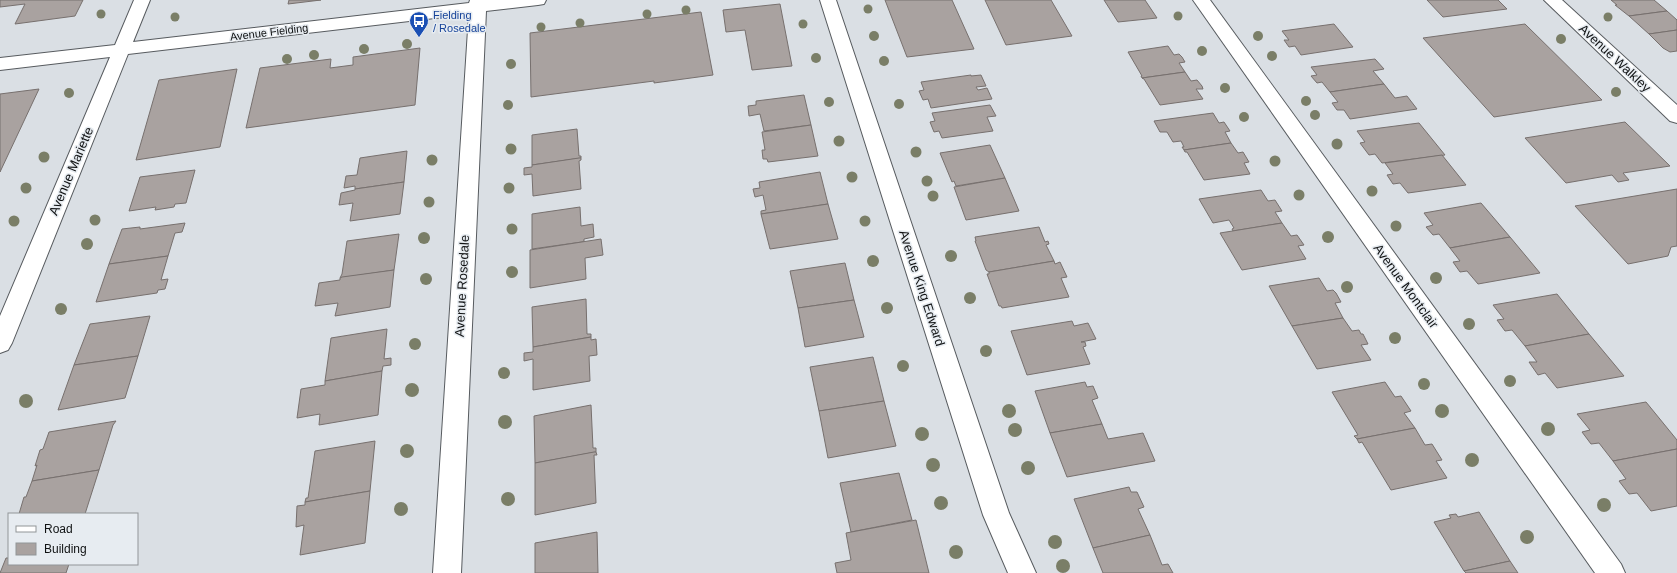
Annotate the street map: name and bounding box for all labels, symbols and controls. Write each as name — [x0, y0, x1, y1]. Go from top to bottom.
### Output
place label: Fielding / Rosedale — [433, 9, 486, 34]
bus stop icon: Fielding / Rosedale — [408, 10, 430, 38]
street label: Avenue Fielding — [229, 21, 309, 43]
street label: Avenue Walkley — [1576, 21, 1654, 95]
street label: Avenue Mariette — [46, 125, 96, 217]
street label: Avenue King Edward — [896, 228, 948, 348]
street label: Avenue Rosedale — [452, 234, 472, 338]
street label: Avenue Montclair — [1370, 241, 1442, 331]
legend — [8, 513, 138, 565]
text: Road — [44, 522, 73, 536]
text: Building — [44, 542, 87, 556]

